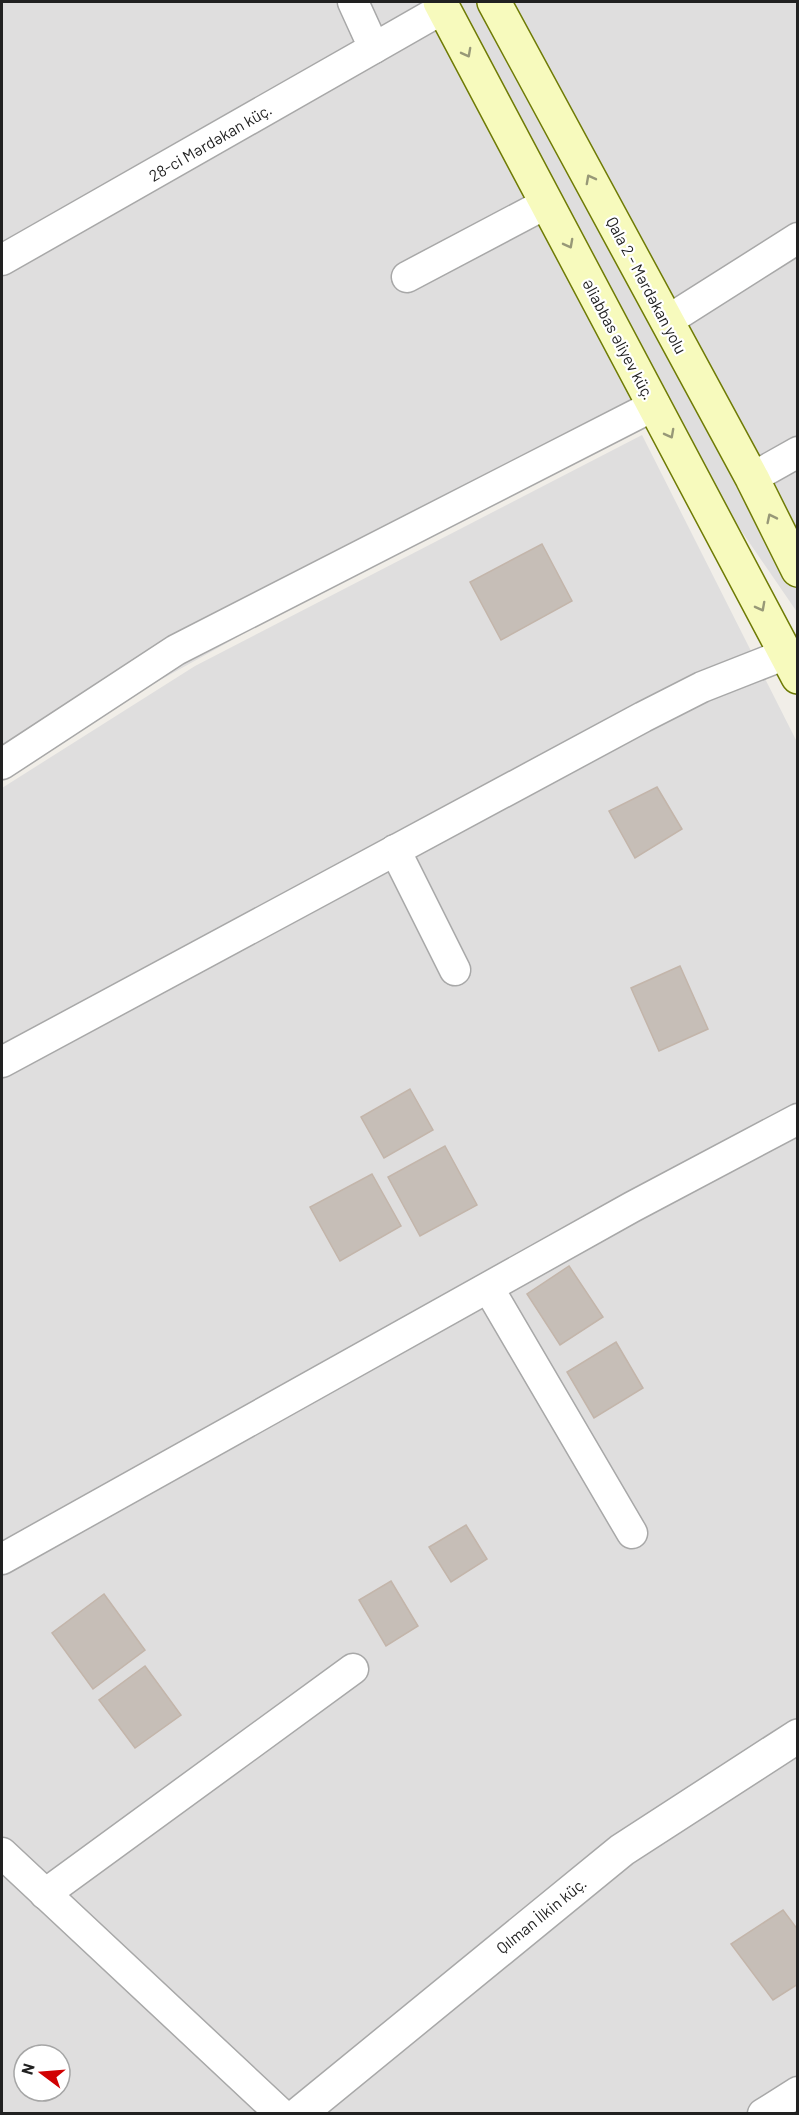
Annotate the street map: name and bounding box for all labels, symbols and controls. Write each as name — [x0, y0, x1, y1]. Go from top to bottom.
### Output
one-way arrow — [460, 47, 471, 57]
street label: 28-ci Mərdəkan küç. — [145, 99, 275, 185]
one-way arrow — [586, 175, 597, 185]
street label: Qala 2 - Mərdəkan yolu — [603, 213, 691, 357]
one-way arrow — [562, 238, 573, 248]
street label: Əliabbas Əliyev küç. — [579, 275, 659, 403]
one-way arrow — [663, 428, 674, 439]
one-way arrow — [767, 513, 779, 524]
one-way arrow — [754, 601, 765, 611]
street label: Qılman İlkin küç. — [492, 1873, 590, 1957]
north arrow — [12, 2043, 72, 2103]
text: N — [17, 2061, 38, 2076]

